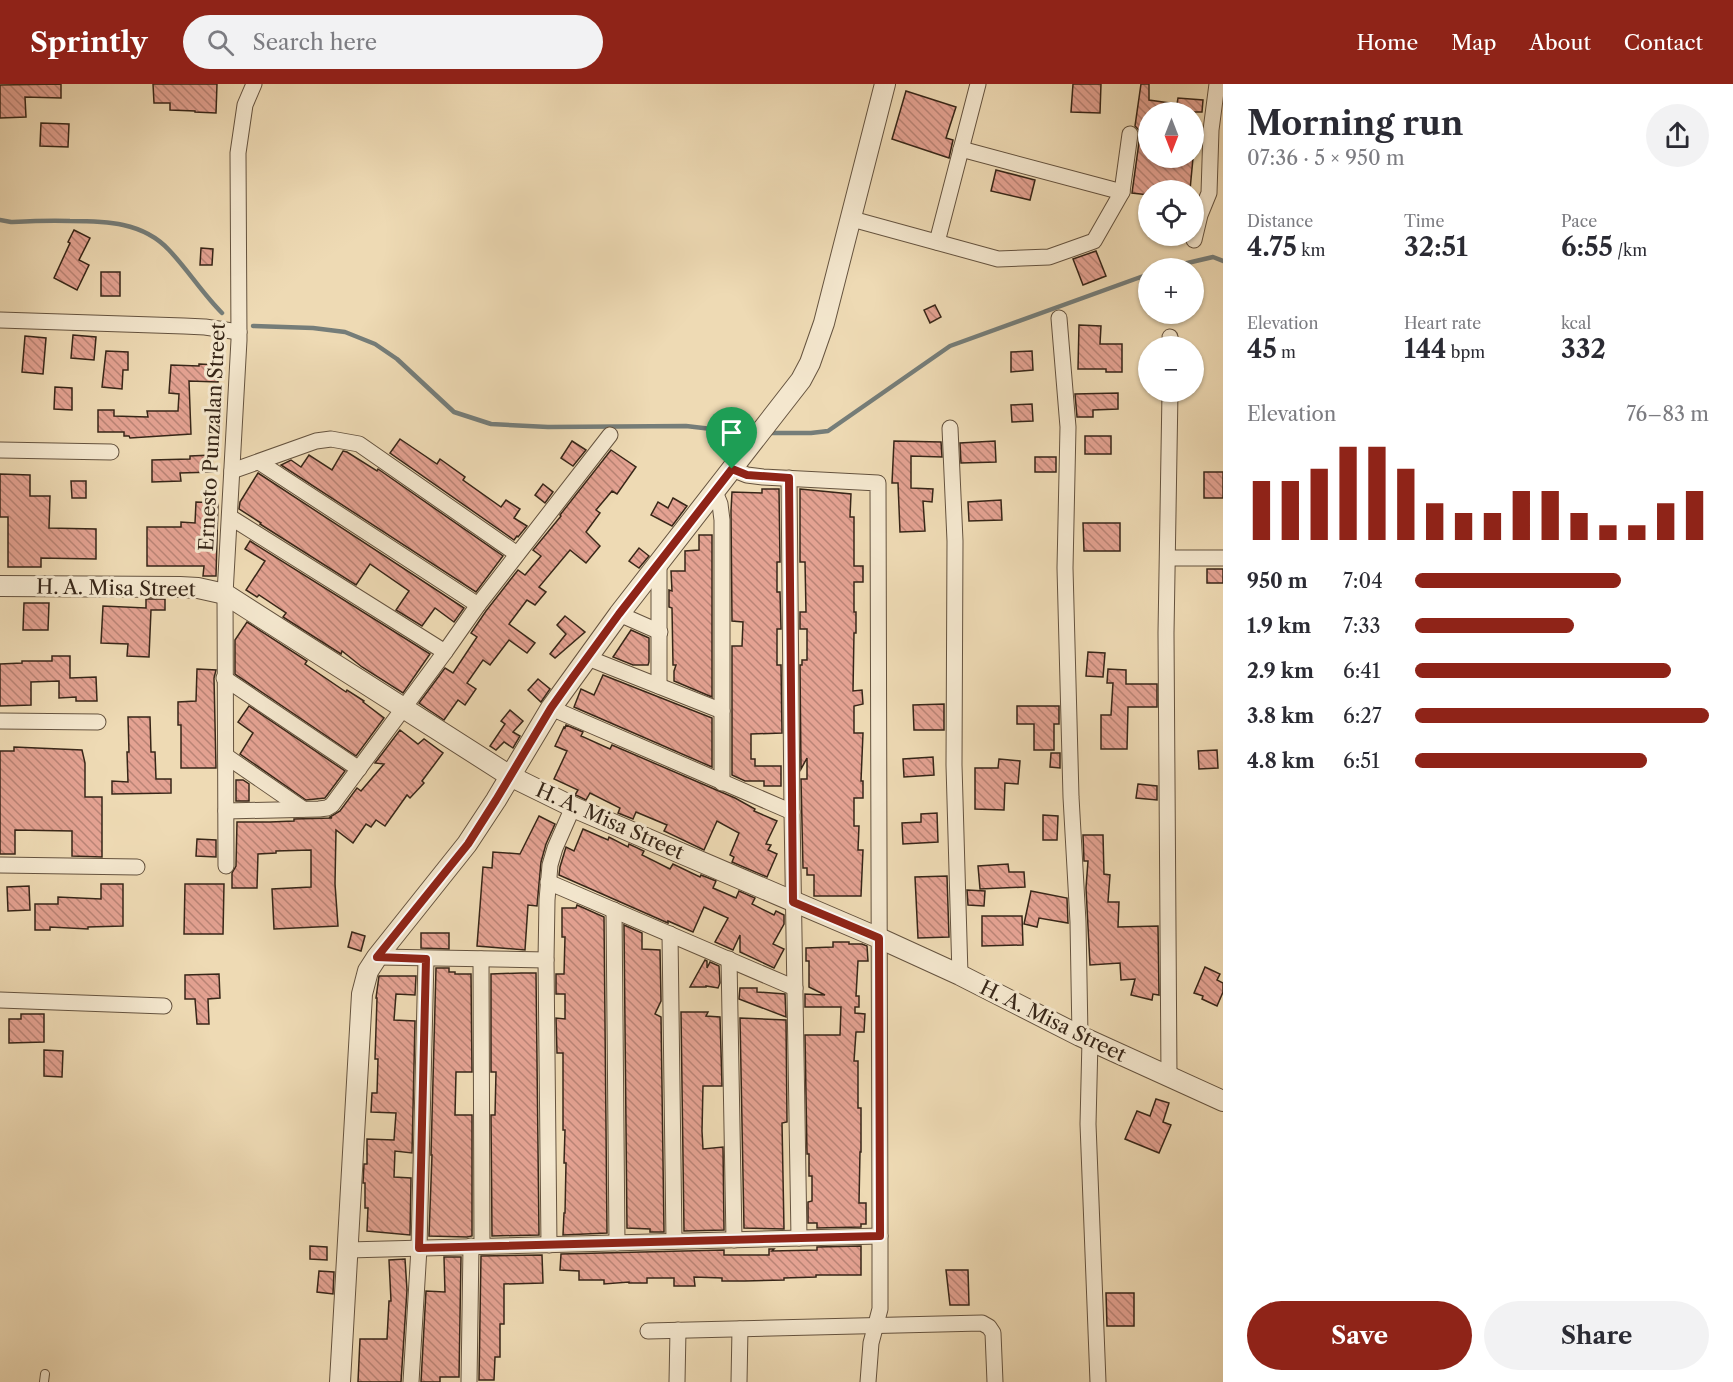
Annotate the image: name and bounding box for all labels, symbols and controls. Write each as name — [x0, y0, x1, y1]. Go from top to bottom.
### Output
search box — [183, 15, 603, 69]
text: Sprintly — [30, 25, 147, 59]
icon: search — [204, 26, 237, 59]
text: Search here — [252, 29, 377, 56]
text: Home — [1357, 30, 1418, 55]
text: Map — [1451, 30, 1496, 55]
text: About — [1529, 30, 1591, 55]
text: Contact — [1624, 30, 1703, 55]
north arrow — [1138, 102, 1204, 168]
map controls — [1138, 102, 1204, 402]
text: Morning run — [1247, 103, 1463, 144]
button: share — [1646, 104, 1709, 167]
text: 07:36 · 5 × 950 m — [1247, 146, 1405, 170]
button: locate — [1138, 180, 1204, 246]
text: Distance — [1247, 211, 1313, 231]
text: Time — [1404, 211, 1444, 231]
text: Pace — [1561, 211, 1597, 231]
text: 4.75 — [1247, 231, 1297, 263]
text: 32:51 — [1404, 231, 1468, 263]
text: 6:55 — [1561, 231, 1613, 263]
text: km — [1297, 240, 1325, 260]
text: /km — [1613, 240, 1647, 260]
button: + — [1138, 258, 1204, 324]
text: Elevation — [1247, 313, 1318, 333]
text: Heart rate — [1404, 313, 1481, 333]
text: kcal — [1561, 313, 1591, 333]
street label: Ernesto Punzalan Street — [194, 322, 230, 552]
text: 45 — [1247, 333, 1277, 365]
text: 144 — [1404, 333, 1447, 365]
text: 332 — [1561, 333, 1606, 365]
button: − — [1138, 336, 1204, 402]
text: m — [1277, 342, 1296, 362]
text: bpm — [1447, 342, 1485, 362]
text: Elevation — [1247, 402, 1336, 426]
text: 76–83 m — [1626, 402, 1709, 426]
pin — [706, 407, 757, 469]
icon: arrive — [715, 416, 748, 449]
text: 950 m — [1247, 569, 1308, 593]
text: 7:04 — [1343, 569, 1383, 593]
street label: H. A. Misa Street — [36, 575, 196, 601]
text: 1.9 km — [1247, 614, 1311, 638]
text: 7:33 — [1343, 614, 1380, 638]
text: 2.9 km — [1247, 659, 1314, 683]
text: 6:41 — [1343, 659, 1380, 683]
text: 3.8 km — [1247, 704, 1314, 728]
text: 6:27 — [1343, 704, 1382, 728]
text: 4.8 km — [1247, 749, 1315, 773]
text: 6:51 — [1343, 749, 1380, 773]
street label: H. A. Misa Street — [532, 778, 688, 864]
street label: H. A. Misa Street — [976, 975, 1130, 1067]
button: Save — [1247, 1301, 1472, 1370]
button: Share — [1484, 1301, 1709, 1370]

